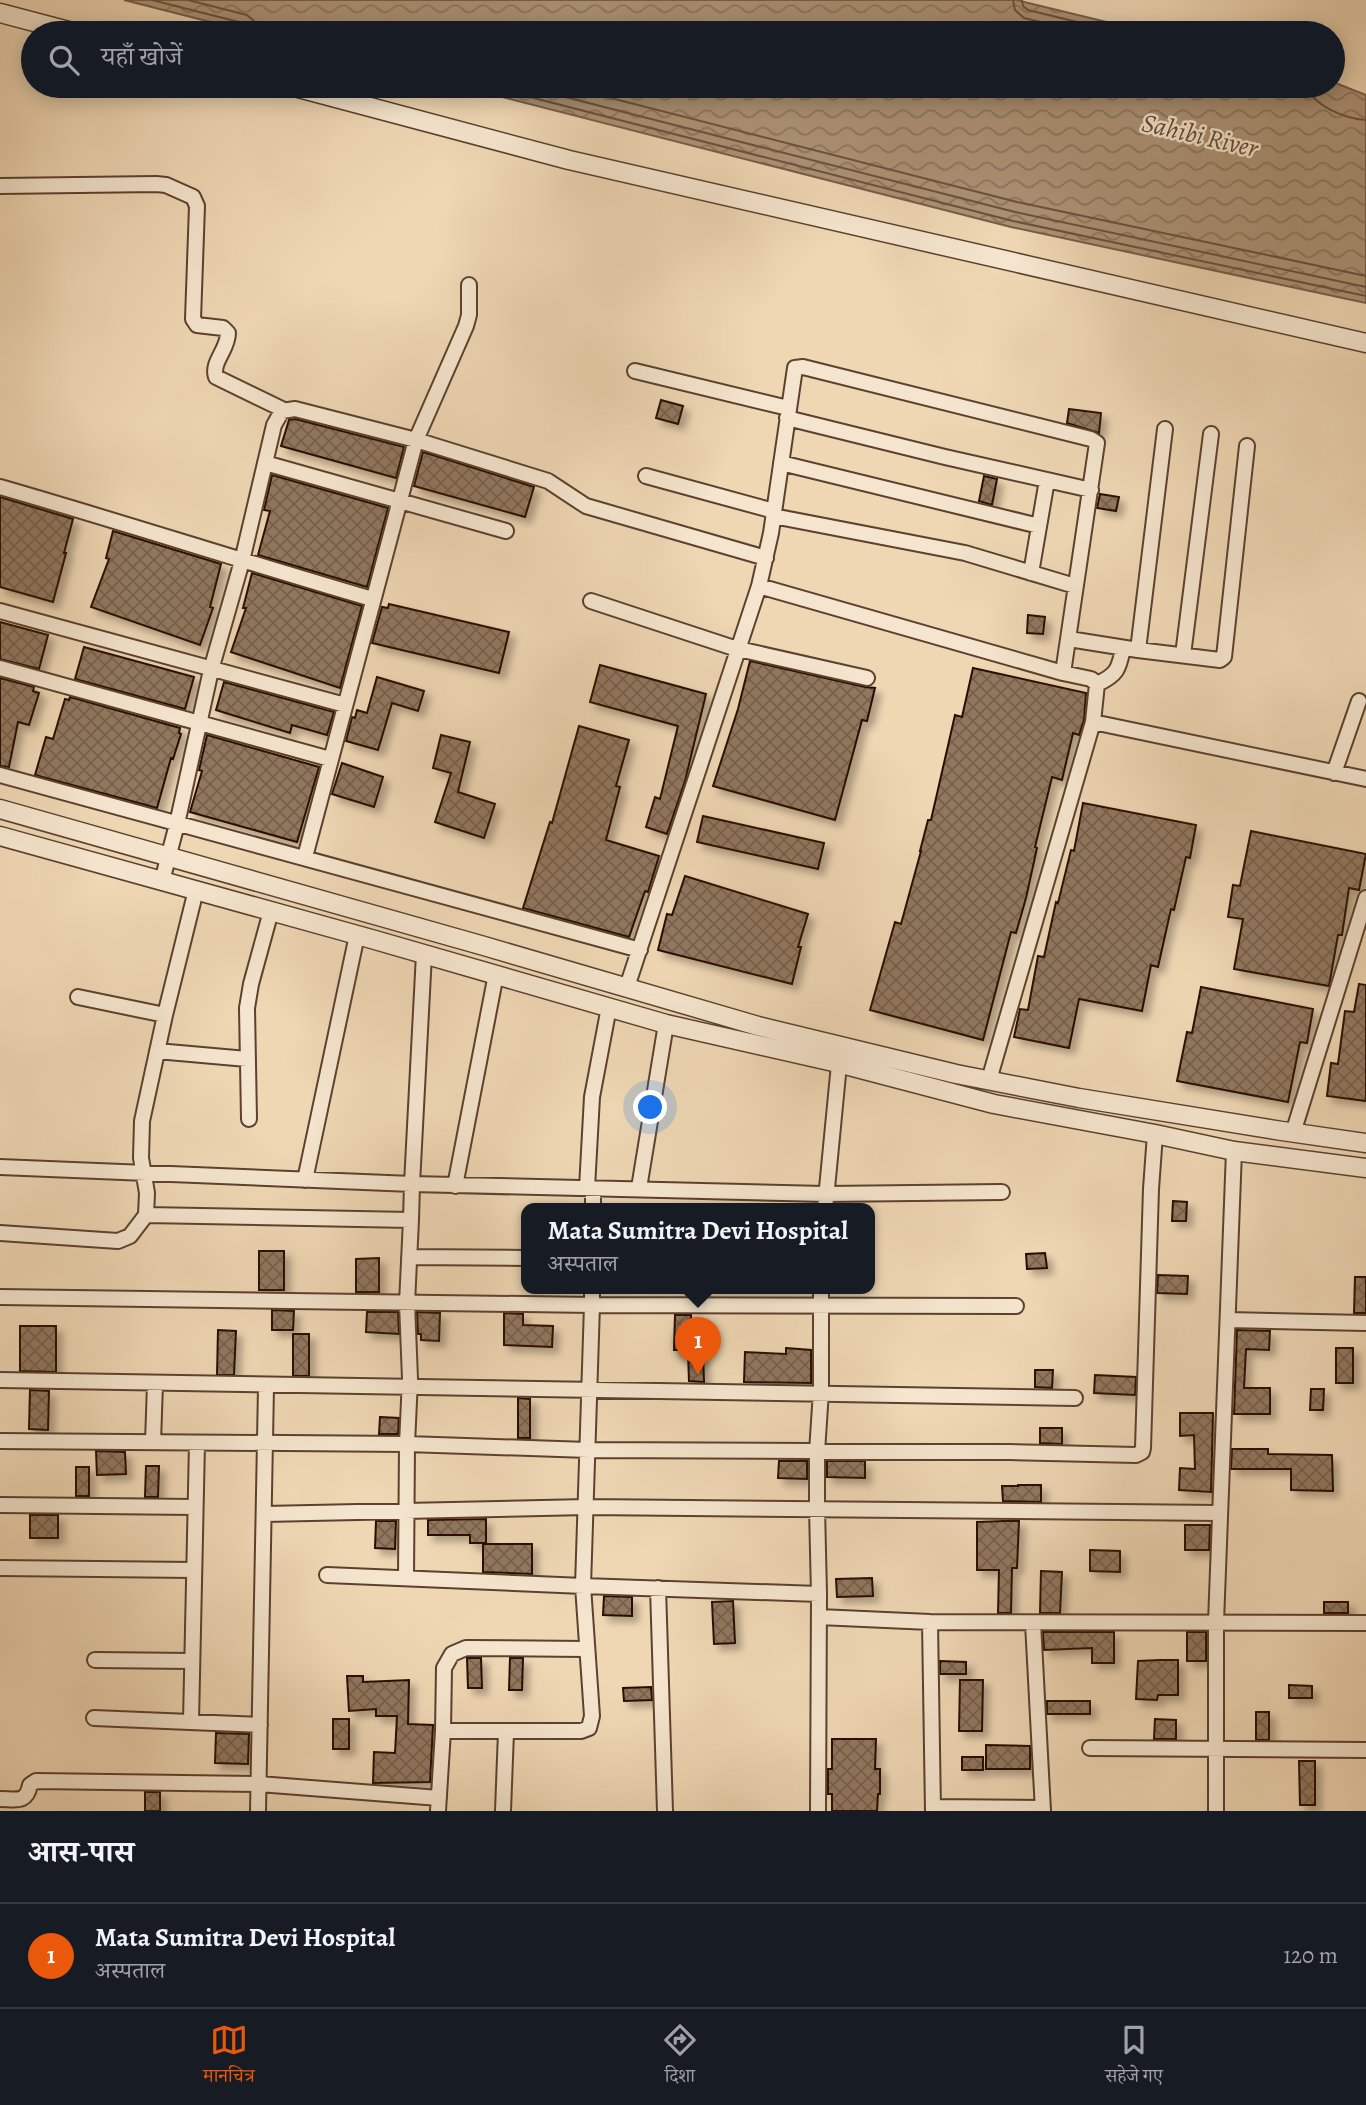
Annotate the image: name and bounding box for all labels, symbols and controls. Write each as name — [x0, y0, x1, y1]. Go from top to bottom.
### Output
search box — [21, 21, 1345, 98]
text: यहाँ खोजें — [101, 39, 182, 74]
icon: search — [45, 41, 83, 79]
water label: Sahibi River — [1138, 105, 1262, 166]
your location — [633, 1090, 667, 1124]
popup — [521, 1203, 875, 1294]
text: Mata Sumitra Devi Hospital — [548, 1213, 848, 1248]
text: अस्पताल — [548, 1248, 618, 1279]
pin: 1 — [675, 1317, 721, 1375]
text: आस-पास — [28, 1832, 134, 1872]
text: Mata Sumitra Devi Hospital — [95, 1920, 395, 1955]
text: 1 — [47, 1940, 55, 1971]
text: 120 m — [1283, 1940, 1338, 1971]
text: अस्पताल — [95, 1955, 165, 1986]
tab: मानचित्र — [203, 2021, 255, 2094]
tab: दिशा — [661, 2021, 699, 2094]
tab: सहेजे गए — [1105, 2021, 1163, 2094]

